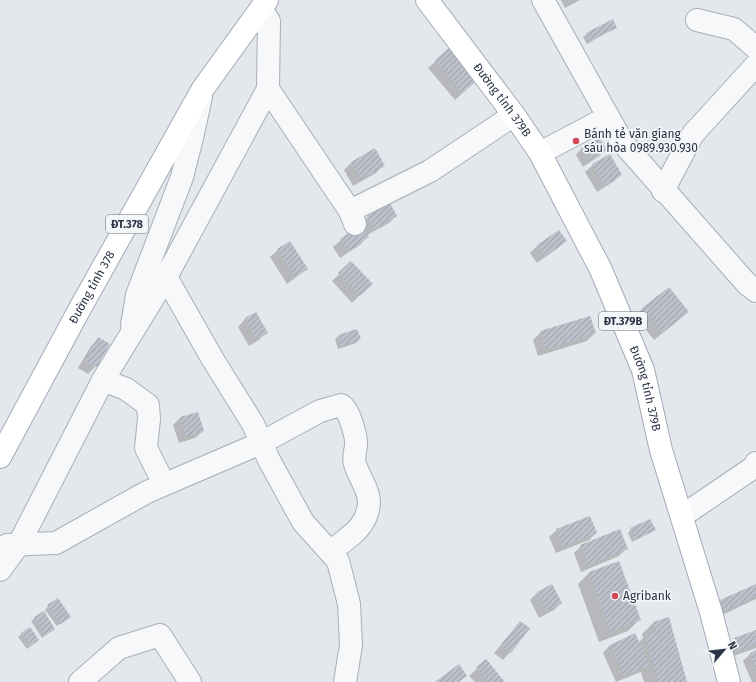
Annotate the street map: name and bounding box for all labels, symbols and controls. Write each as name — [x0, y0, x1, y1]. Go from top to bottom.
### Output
street label: Đường tỉnh 379B — [470, 60, 534, 139]
place label: Bánh tẻ văn giang sáu hòa 0989.930.930 — [584, 127, 698, 155]
marker: Bánh tẻ văn giang sáu hòa 0989.930.930 — [571, 136, 581, 146]
road number: ĐT.378 — [106, 215, 148, 233]
street label: Đường tỉnh 378 — [66, 248, 118, 326]
road number: ĐT.379B — [599, 312, 647, 330]
street label: Đường tỉnh 379B — [627, 344, 664, 432]
place label: Agribank — [623, 589, 672, 603]
marker: Agribank — [610, 591, 620, 601]
north arrow — [704, 630, 744, 670]
text: N — [725, 639, 740, 652]

